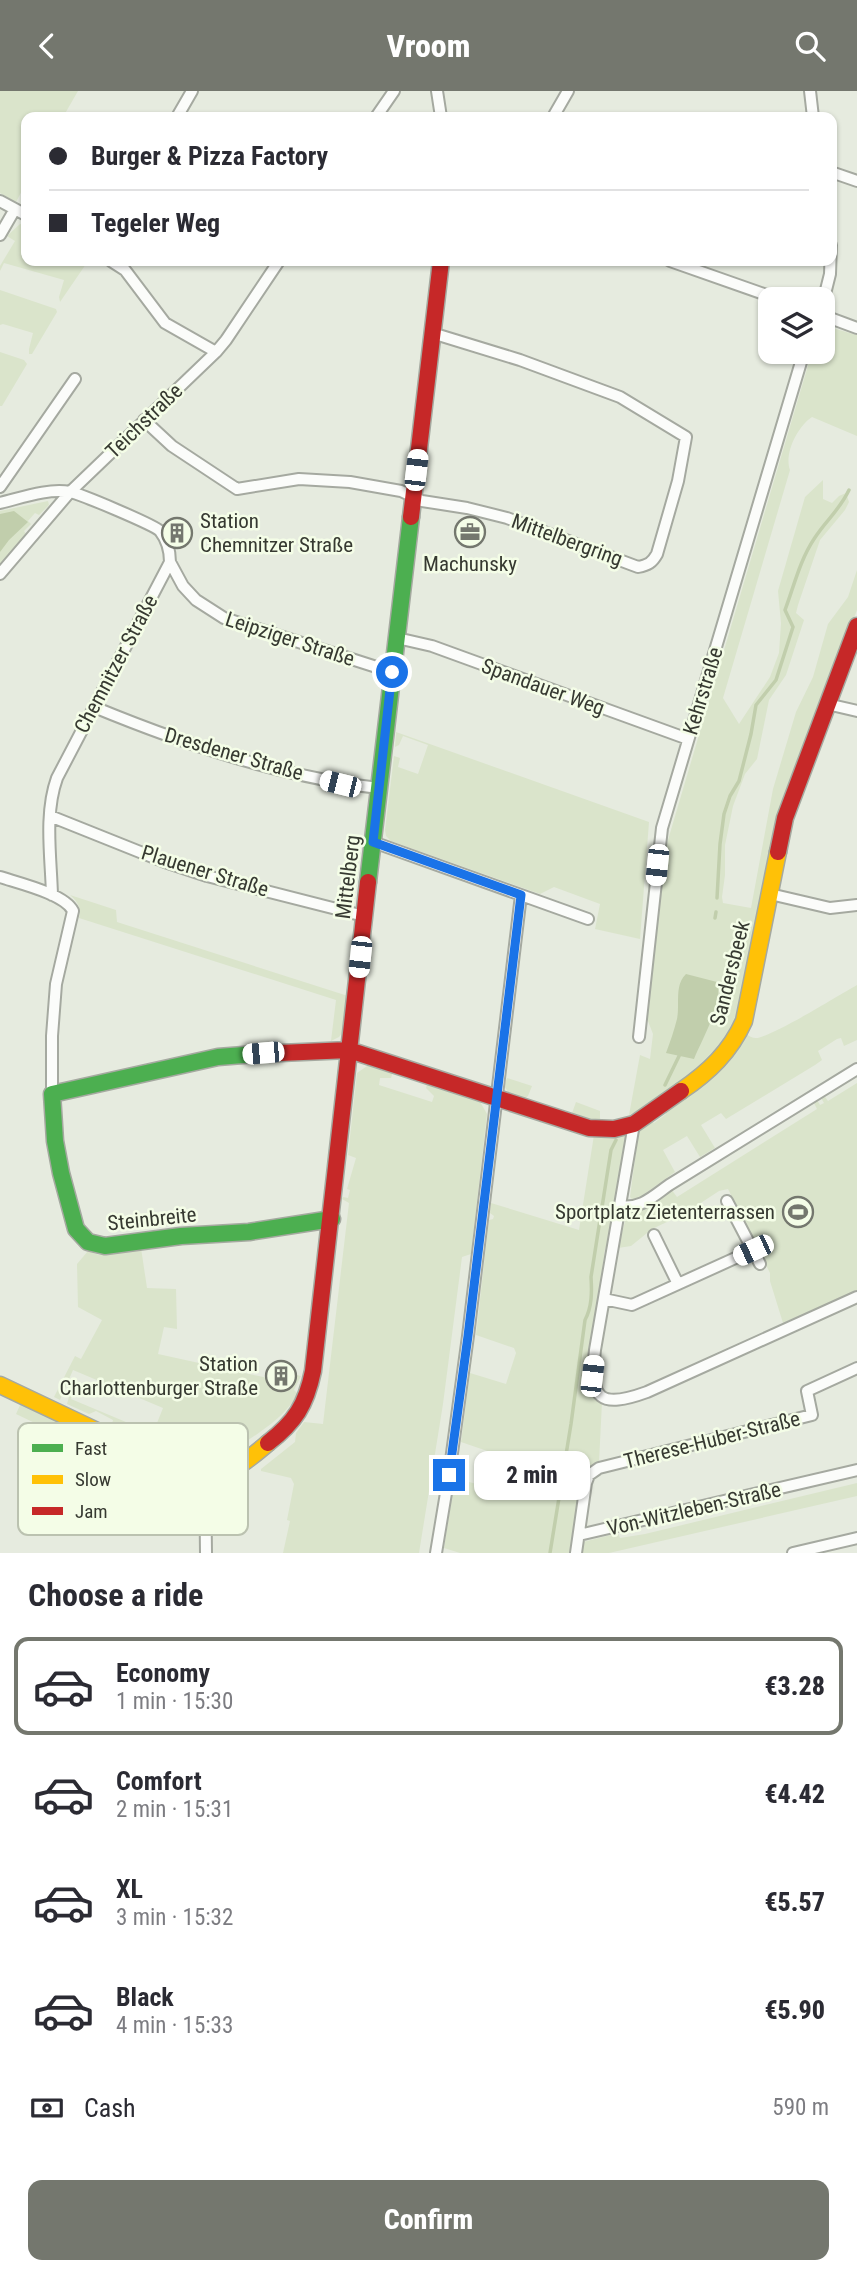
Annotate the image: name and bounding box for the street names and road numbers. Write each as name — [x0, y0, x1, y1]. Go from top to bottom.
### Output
street label: Teichstraße — [101, 379, 187, 463]
street label: Mittelbergring — [508, 509, 626, 571]
street label: Chemnitzer Straße — [69, 591, 163, 737]
street label: Leipziger Straße — [222, 607, 358, 671]
street label: Kehrstraße — [678, 644, 728, 738]
street label: Spandauer Weg — [478, 654, 608, 720]
street label: Dresdener Straße — [162, 723, 306, 785]
street label: Mittelberg — [331, 834, 365, 920]
street label: Plauener Straße — [139, 840, 272, 902]
street label: Sandersbeek — [705, 918, 755, 1028]
street label: Steinbreite — [106, 1202, 198, 1236]
street label: Therese-Huber-Straße — [622, 1406, 803, 1473]
street label: Von-Witzleben-Straße — [605, 1477, 783, 1541]

